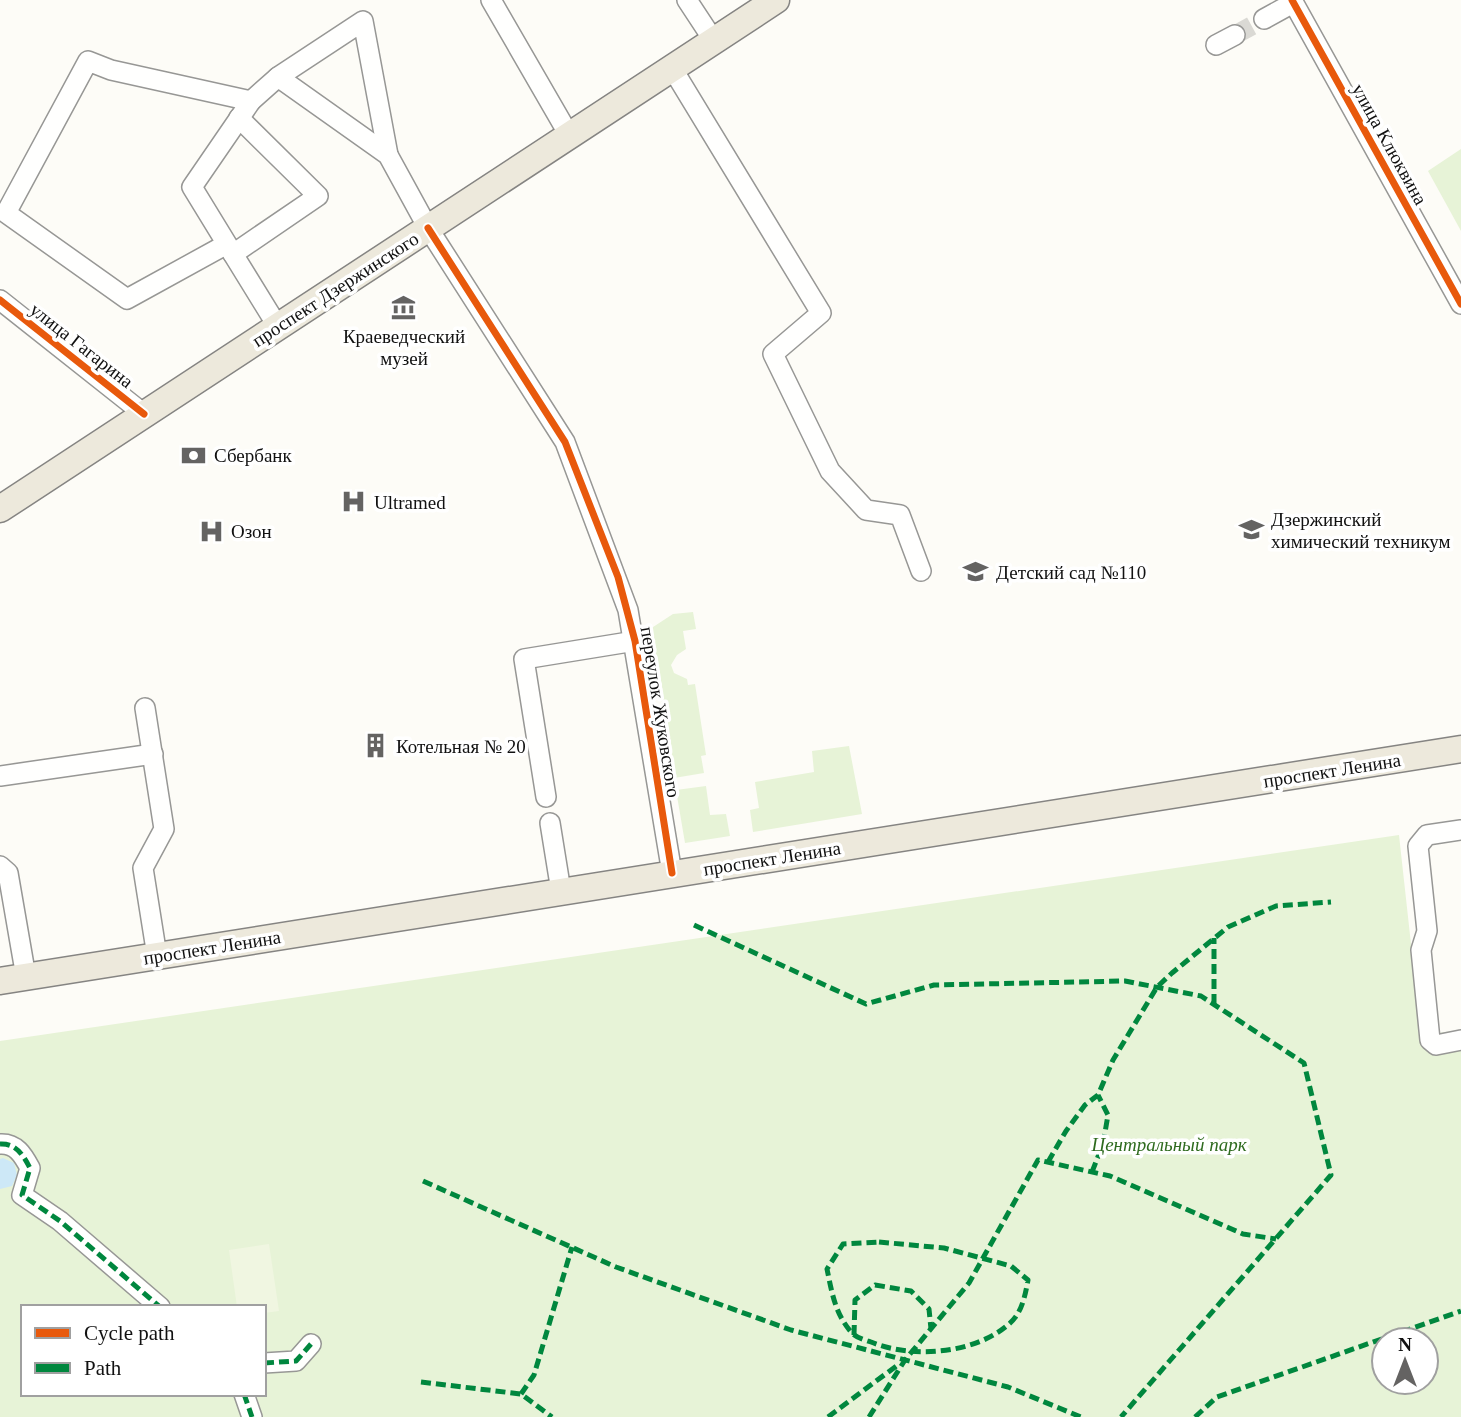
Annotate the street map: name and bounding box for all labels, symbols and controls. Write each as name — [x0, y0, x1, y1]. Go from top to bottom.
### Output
street label: улица Клюквина — [1348, 80, 1432, 209]
street label: проспект Дзержинского — [248, 228, 422, 351]
museum icon: Краеведческий музей — [390, 294, 418, 322]
street label: улица Гагарина — [26, 299, 138, 393]
place label: Краеведческий музей — [343, 326, 465, 369]
bank icon: Сбербанк — [180, 441, 208, 469]
place label: Сбербанк — [214, 445, 293, 466]
hospital icon: Ultramed — [340, 488, 368, 516]
place label: Ultramed — [374, 492, 446, 513]
place label: Дзержинский химический техникум — [1271, 509, 1451, 552]
school or university icon: Дзержинский химический техникум — [1237, 516, 1265, 544]
hospital icon: Озон — [197, 517, 225, 545]
place label: Озон — [231, 521, 272, 542]
school or university icon: Детский сад №110 — [962, 558, 990, 586]
place label: Детский сад №110 — [996, 562, 1146, 583]
street label: переулок Жуковского — [637, 625, 684, 799]
building icon: Котельная № 20 — [362, 732, 390, 760]
place label: Котельная № 20 — [396, 736, 526, 757]
street label: проспект Ленина — [1262, 749, 1403, 792]
street label: проспект Ленина — [702, 837, 843, 880]
street label: проспект Ленина — [142, 926, 283, 969]
park label: Центральный парк — [1090, 1134, 1248, 1155]
legend — [21, 1305, 266, 1396]
text: Cycle path — [84, 1321, 175, 1345]
north arrow — [1370, 1326, 1440, 1396]
text: N — [1398, 1334, 1412, 1355]
text: Path — [84, 1356, 122, 1380]

